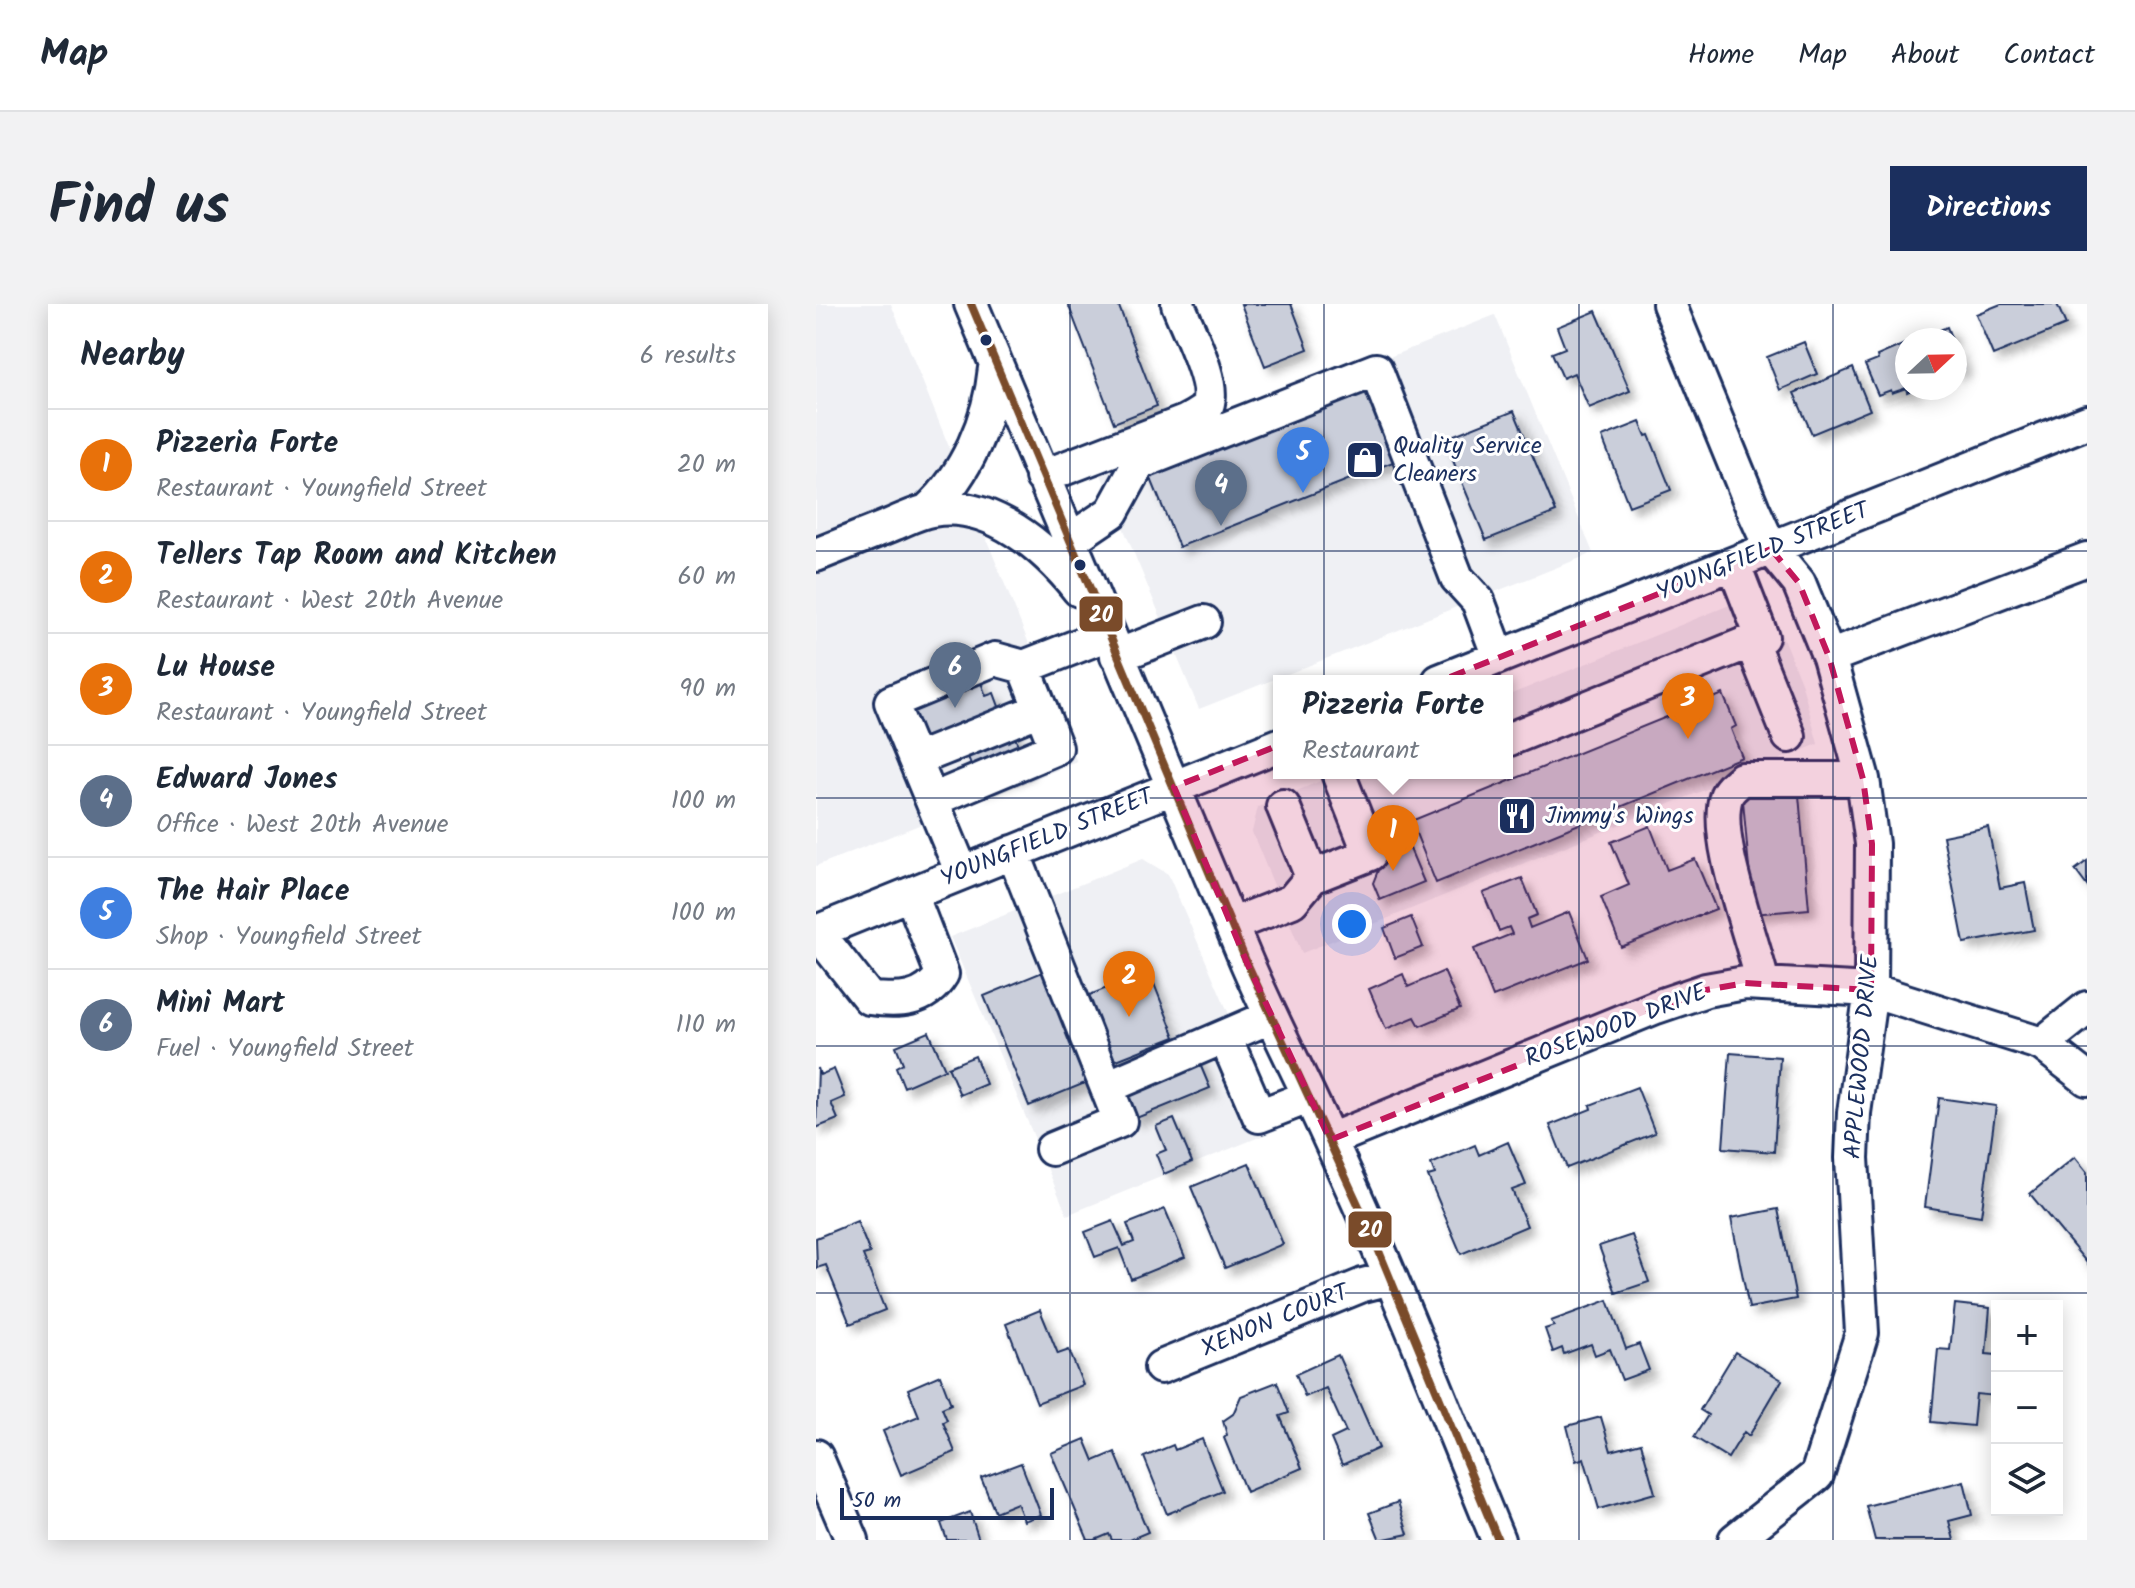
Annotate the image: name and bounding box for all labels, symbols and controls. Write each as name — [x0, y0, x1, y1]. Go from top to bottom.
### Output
text: Map — [40, 25, 109, 85]
text: Home — [1688, 33, 1754, 78]
text: Map — [1798, 33, 1847, 78]
text: About — [1891, 33, 1959, 78]
text: Contact — [2003, 33, 2095, 78]
text: Find us — [48, 163, 229, 253]
button: Directions — [1890, 166, 2087, 251]
north arrow — [1895, 328, 1967, 400]
text: Nearby — [80, 329, 185, 383]
unlabelled marker — [978, 332, 994, 348]
text: 6 results — [640, 335, 736, 377]
text: Pizzeria Forte — [156, 420, 338, 468]
pin: 5 — [1277, 427, 1329, 493]
place label: Quality Service Cleaners — [1393, 427, 1542, 494]
shop icon: Quality Service Cleaners — [1344, 439, 1386, 481]
text: 1 — [102, 444, 110, 486]
text: 20 m — [677, 444, 736, 486]
pin: 4 — [1195, 460, 1247, 526]
text: Restaurant · Youngfield Street — [156, 468, 487, 510]
street label: YOUNGFIELD STREET — [1651, 491, 1877, 613]
text: Tellers Tap Room and Kitchen — [156, 532, 557, 580]
text: 2 — [98, 556, 114, 598]
text: 60 m — [677, 556, 736, 598]
unlabelled marker — [1072, 557, 1088, 573]
text: Restaurant · West 20th Avenue — [156, 580, 503, 622]
line badge: 20 — [1078, 595, 1124, 633]
text: 20 — [1089, 599, 1114, 634]
pin: 6 — [929, 642, 981, 708]
text: Lu House — [156, 644, 275, 692]
text: 3 — [99, 668, 113, 710]
text: 90 m — [679, 668, 736, 710]
pin: 3 — [1662, 673, 1714, 739]
popup — [1273, 675, 1513, 779]
text: Pizzeria Forte — [1302, 682, 1484, 730]
text: Restaurant · Youngfield Street — [156, 692, 487, 734]
text: Restaurant — [1302, 730, 1419, 772]
text: Edward Jones — [156, 756, 337, 804]
street label: YOUNGFIELD STREET — [935, 777, 1161, 899]
text: 4 — [99, 780, 113, 822]
text: 100 m — [671, 780, 736, 822]
restaurant icon: Jimmy's Wings — [1496, 795, 1538, 837]
place label: Jimmy's Wings — [1545, 797, 1694, 836]
text: Office · West 20th Avenue — [156, 804, 448, 846]
pin: 1 — [1367, 805, 1419, 871]
text: The Hair Place — [156, 868, 350, 916]
text: 5 — [99, 892, 113, 934]
text: 100 m — [671, 892, 736, 934]
your location — [1332, 904, 1372, 944]
text: Shop · Youngfield Street — [156, 916, 422, 958]
pin: 2 — [1103, 951, 1155, 1017]
street label: APPLEWOOD DRIVE — [1834, 952, 1890, 1161]
street label: ROSEWOOD DRIVE — [1519, 973, 1714, 1079]
text: Mini Mart — [156, 980, 285, 1028]
text: 6 — [99, 1004, 113, 1046]
text: 110 m — [676, 1004, 736, 1046]
text: Fuel · Youngfield Street — [156, 1028, 414, 1070]
line badge: 20 — [1347, 1210, 1393, 1249]
text: 20 — [1358, 1214, 1383, 1249]
street label: XENON COURT — [1195, 1273, 1357, 1368]
map controls — [1991, 1300, 2063, 1516]
button: + — [1991, 1300, 2063, 1372]
button: − — [1991, 1372, 2063, 1444]
button: layers — [1991, 1444, 2063, 1516]
scale bar — [840, 1484, 1054, 1520]
text: 50 m — [852, 1484, 901, 1519]

